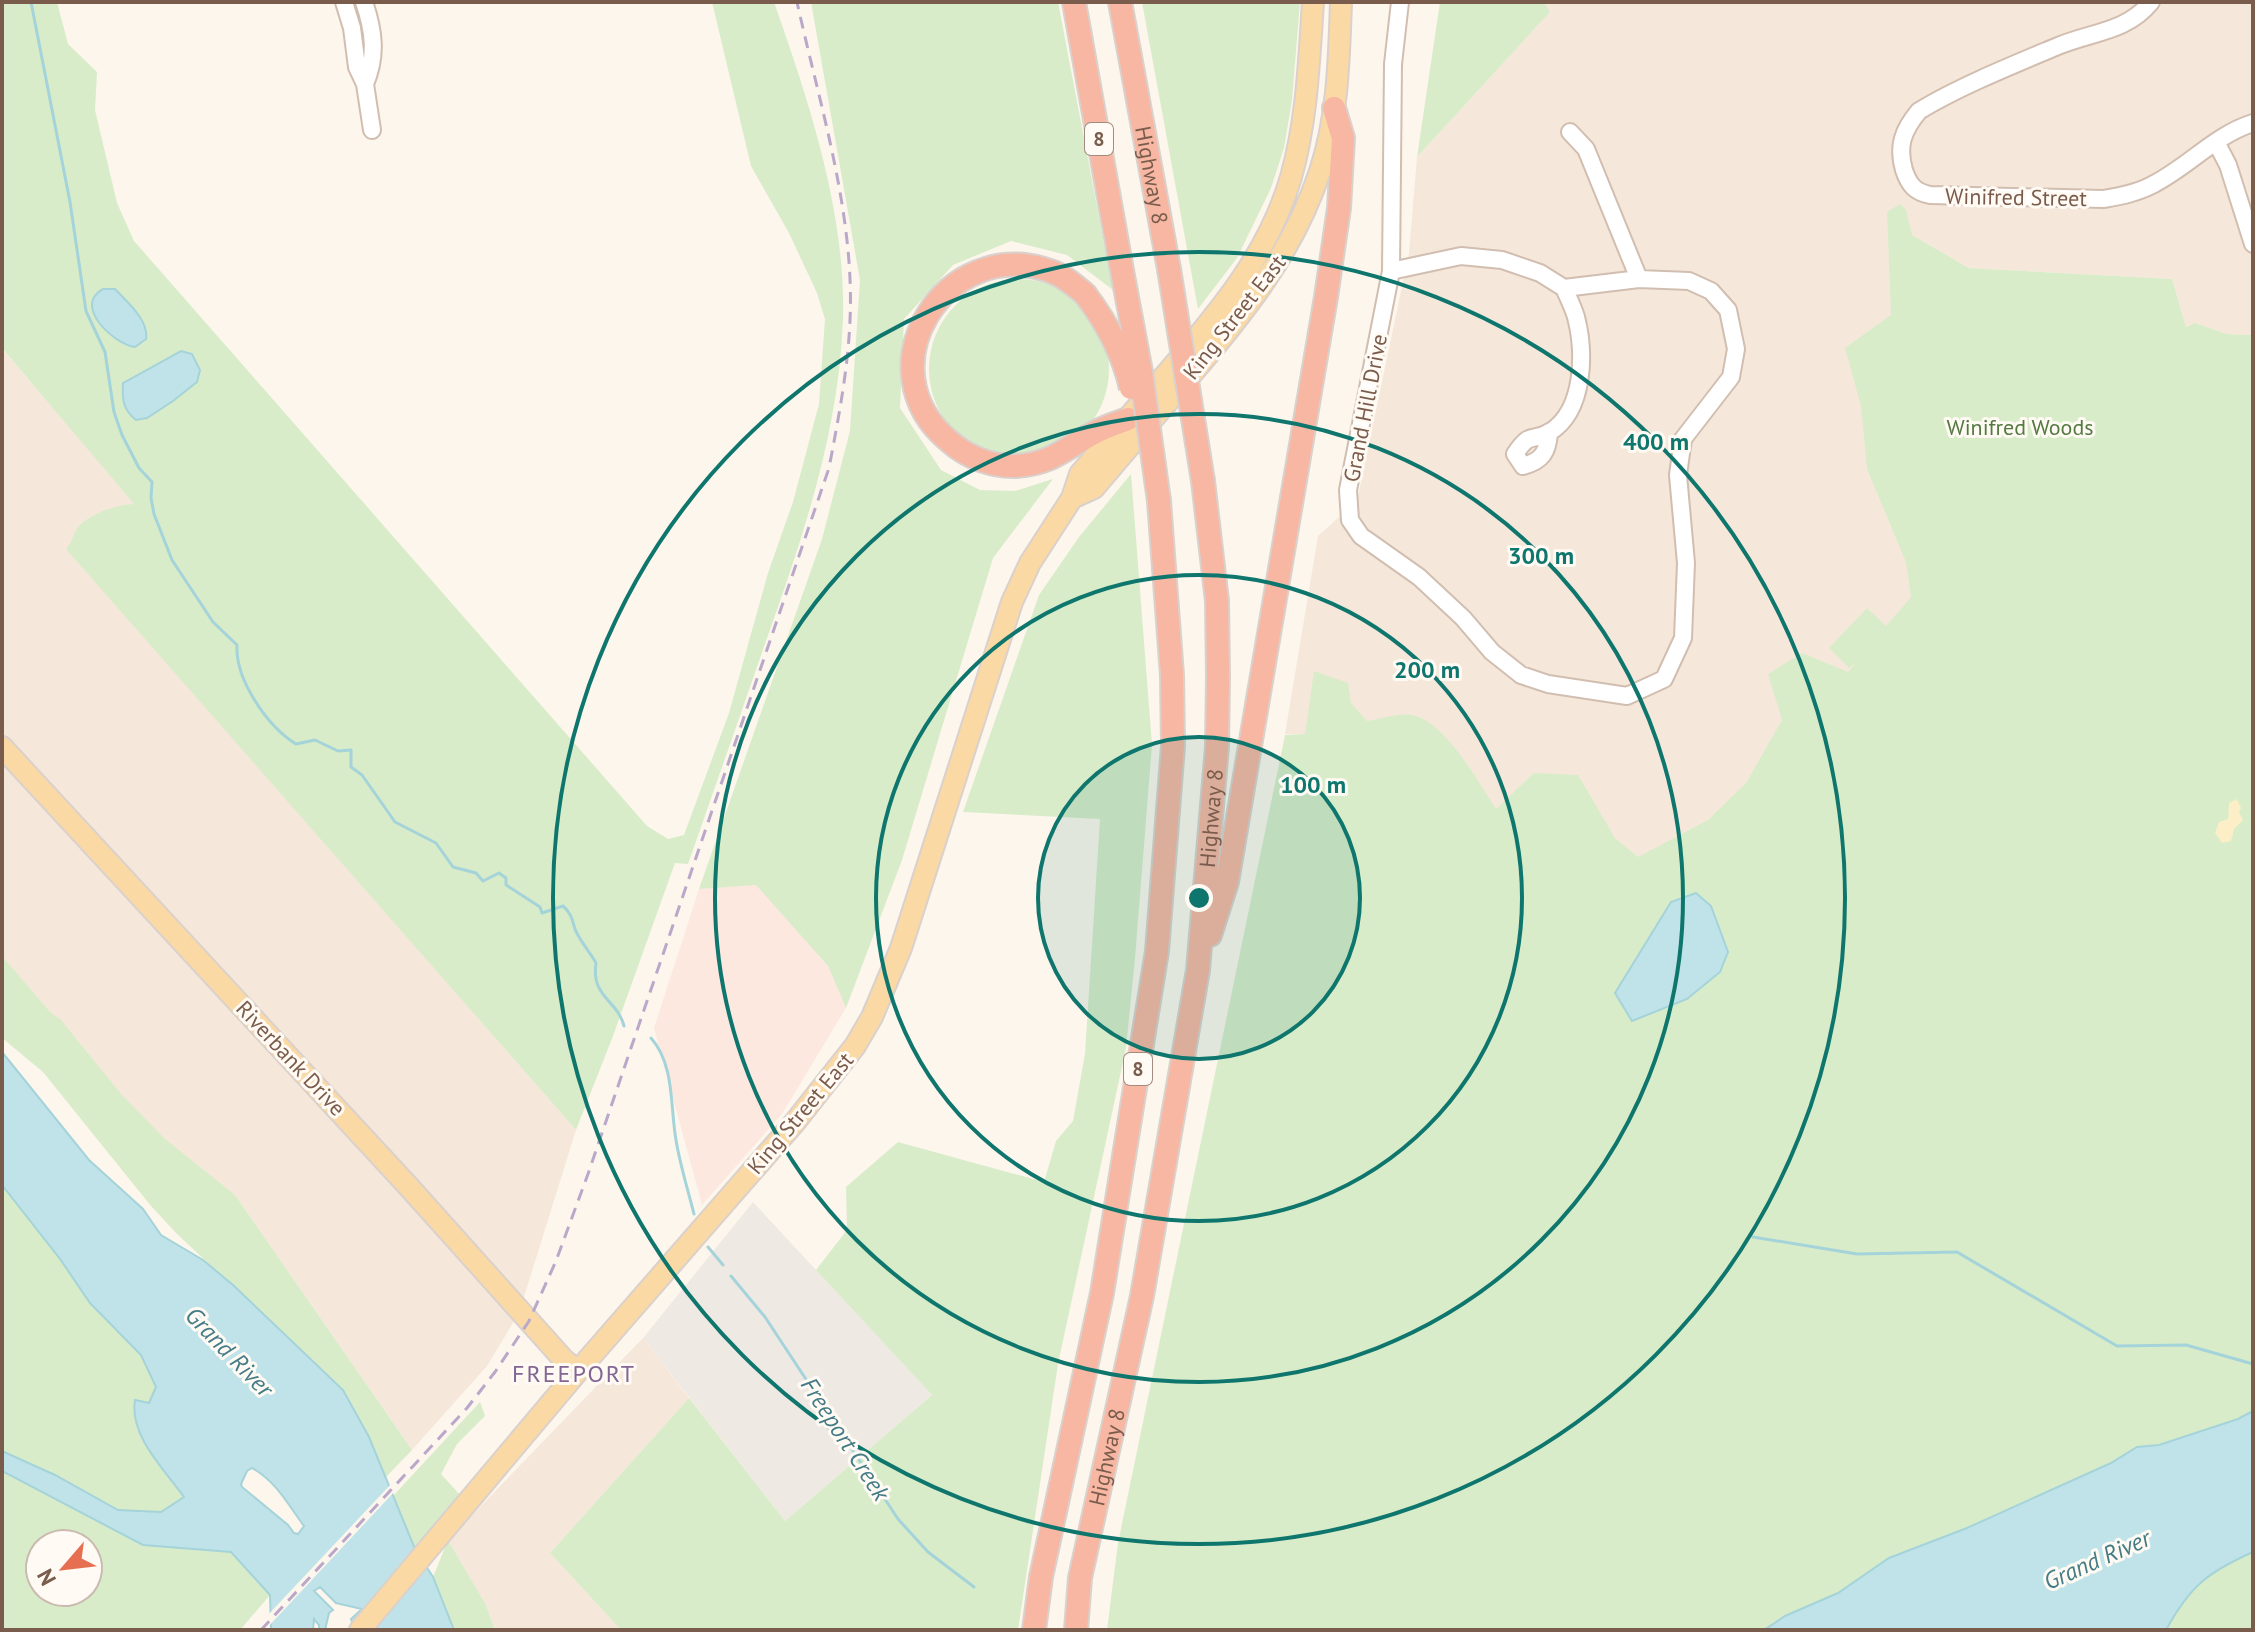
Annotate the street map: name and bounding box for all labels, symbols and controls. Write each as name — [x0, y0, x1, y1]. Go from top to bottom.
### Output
road number: 8 — [1085, 123, 1113, 155]
street label: Highway 8 — [1129, 124, 1174, 226]
street label: Winifred Street — [1945, 182, 2088, 212]
street label: King Street East — [1177, 249, 1292, 385]
street label: Grand Hill Drive — [1337, 332, 1393, 484]
park label: Winifred Woods — [1947, 413, 2093, 441]
text: 400 m — [1623, 426, 1689, 457]
text: 300 m — [1508, 540, 1574, 571]
text: 200 m — [1394, 654, 1460, 685]
street label: Highway 8 — [1193, 768, 1229, 869]
text: 100 m — [1280, 769, 1346, 800]
centre of rings — [1185, 884, 1213, 912]
street label: Riverbank Drive — [230, 994, 352, 1122]
street label: King Street East — [741, 1046, 859, 1180]
road number: 8 — [1124, 1053, 1152, 1085]
water label: Grand River — [179, 1300, 281, 1405]
district label: FREEPORT — [512, 1358, 636, 1389]
water label: Freeport Creek — [794, 1371, 897, 1507]
street label: Highway 8 — [1082, 1406, 1131, 1508]
water label: Grand River — [2039, 1521, 2157, 1597]
north arrow — [24, 1528, 104, 1608]
text: N — [31, 1564, 62, 1590]

